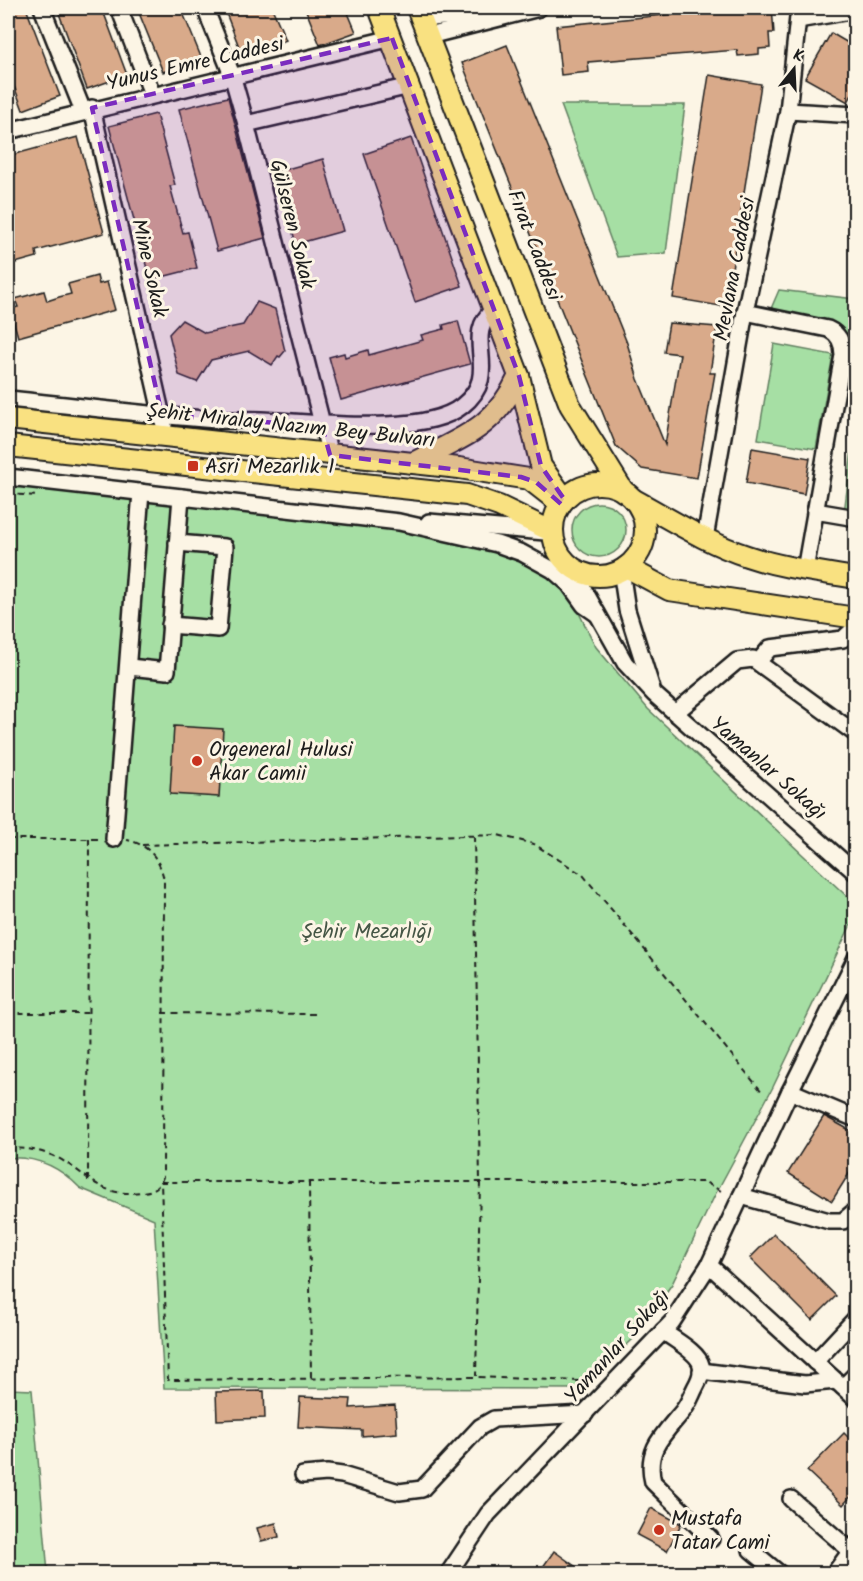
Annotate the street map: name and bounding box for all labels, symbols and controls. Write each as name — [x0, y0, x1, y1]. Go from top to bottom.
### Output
street label: Yunus Emre Caddesi — [103, 28, 288, 101]
north arrow — [764, 39, 824, 99]
text: K — [790, 43, 807, 70]
street label: Gülseren Sokak — [259, 156, 324, 293]
street label: Fırat Caddesi — [497, 185, 570, 307]
street label: Mevlana Caddesi — [705, 193, 766, 344]
street label: Mine Sokak — [121, 215, 176, 321]
street label: Şehit Miralay Nazım Bey Bulvarı — [145, 395, 437, 458]
place label: Asri Mezarlık 1 — [205, 451, 335, 484]
marker: Asri Mezarlık 1 — [186, 459, 200, 473]
street label: Yamanlar Sokağı — [702, 709, 834, 829]
place label: Orgeneral Hulusi Akar Camii — [209, 734, 354, 791]
marker: Orgeneral Hulusi Akar Camii — [190, 754, 204, 768]
park label: Şehir Mezarlığı — [302, 916, 432, 949]
street label: Yamanlar Sokağı — [557, 1282, 679, 1412]
place label: Mustafa Tatar Cami — [671, 1503, 771, 1560]
marker: Mustafa Tatar Cami — [652, 1523, 666, 1537]

